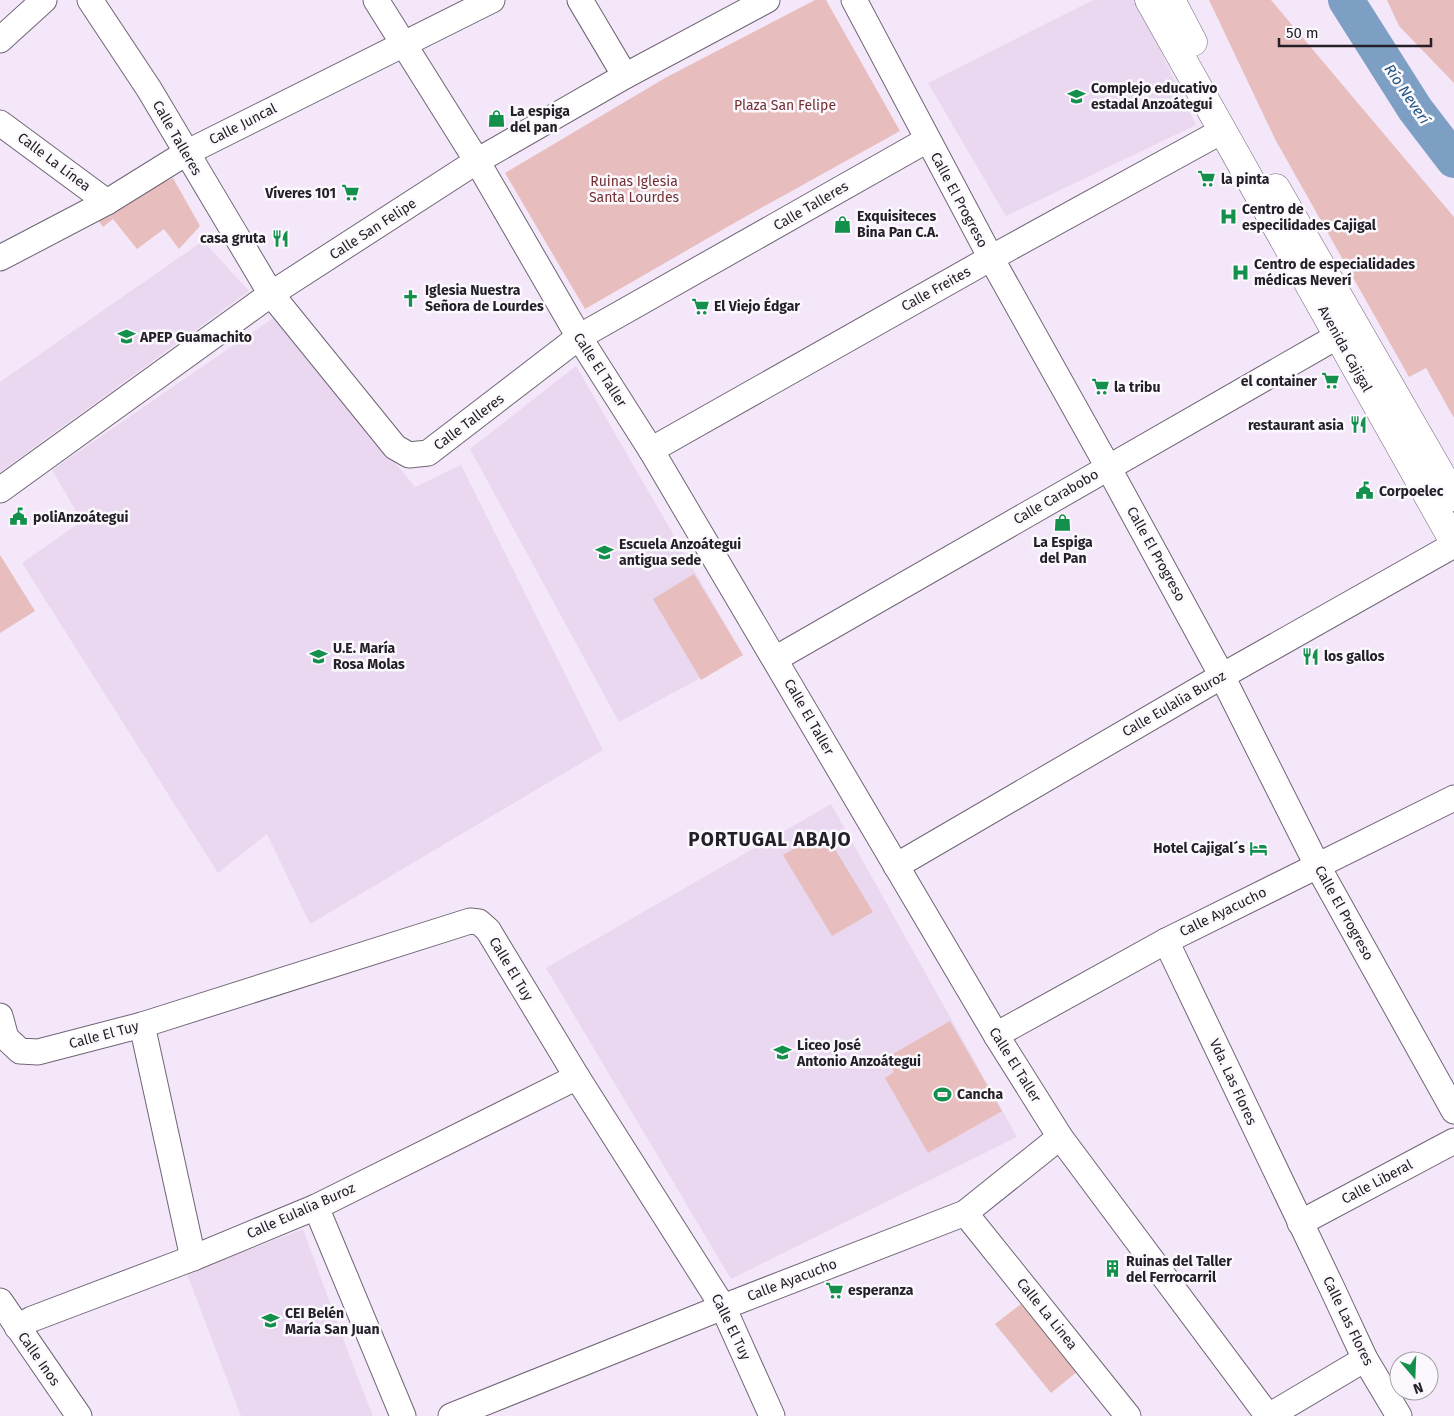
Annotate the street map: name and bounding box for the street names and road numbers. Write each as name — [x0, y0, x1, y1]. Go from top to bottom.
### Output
street label: Calle Talleres — [149, 98, 205, 179]
street label: Calle Juncal — [206, 100, 280, 148]
street label: Calle La Línea — [14, 129, 94, 195]
street label: Calle El Progreso — [927, 149, 991, 251]
street label: Calle Talleres — [771, 178, 852, 234]
street label: Calle San Felipe — [327, 195, 419, 263]
street label: Calle Freites — [898, 263, 974, 315]
street label: Avenida Cajigal — [1314, 303, 1376, 395]
street label: Calle El Taller — [570, 330, 631, 411]
street label: Calle Talleres — [431, 390, 508, 454]
street label: Calle Carabobo — [1010, 466, 1102, 528]
street label: Calle El Progreso — [1123, 504, 1189, 604]
street label: Calle Eulalia Buroz — [1119, 667, 1229, 741]
street label: Calle El Taller — [780, 676, 838, 759]
street label: Calle El Progreso — [1311, 863, 1377, 963]
street label: Calle Ayacucho — [1177, 884, 1269, 940]
street label: Calle El Tuy — [485, 934, 537, 1004]
street label: Calle El Tuy — [67, 1018, 141, 1052]
street label: Calle El Taller — [985, 1024, 1045, 1106]
street label: Vda. Las Flores — [1206, 1036, 1261, 1128]
street label: Calle Liberal — [1339, 1156, 1415, 1208]
street label: Calle Eulalia Buroz — [244, 1179, 358, 1243]
street label: Calle Ayacucho — [745, 1255, 839, 1305]
street label: Calle Las Flores — [1319, 1274, 1377, 1369]
street label: Calle La Linea — [1013, 1275, 1081, 1353]
street label: Calle El Tuy — [708, 1291, 754, 1363]
street label: Calle Inos — [14, 1329, 64, 1390]

